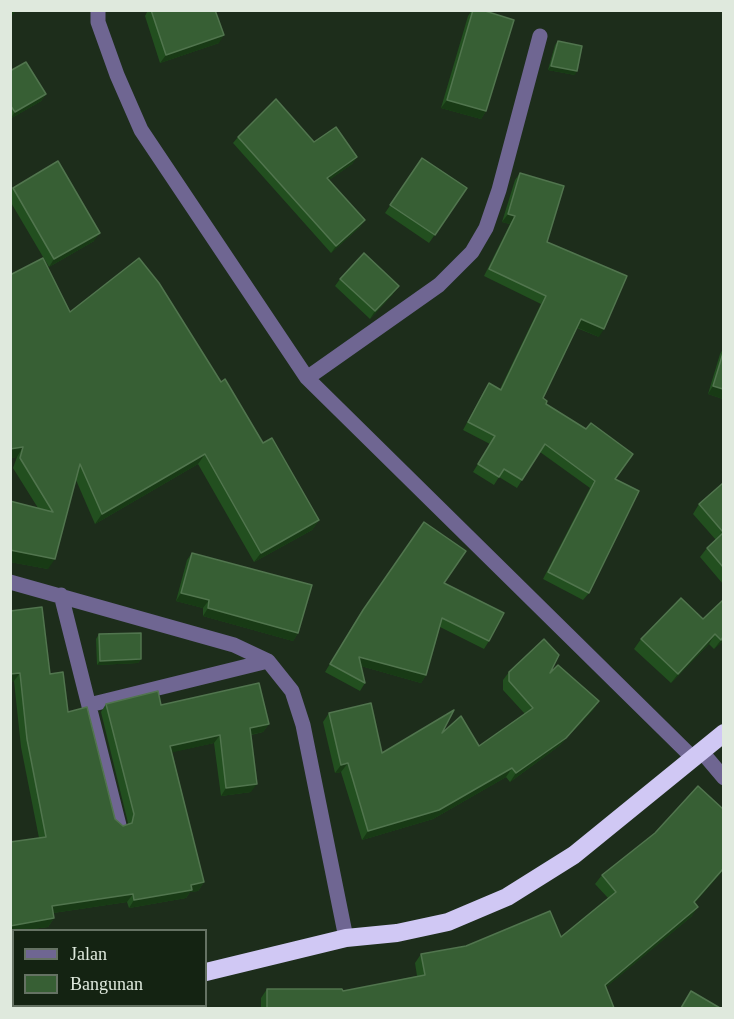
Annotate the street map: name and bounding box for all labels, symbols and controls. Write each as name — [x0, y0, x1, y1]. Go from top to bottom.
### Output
legend — [12, 929, 207, 1007]
text: Jalan — [70, 944, 107, 964]
text: Bangunan — [70, 974, 143, 994]

